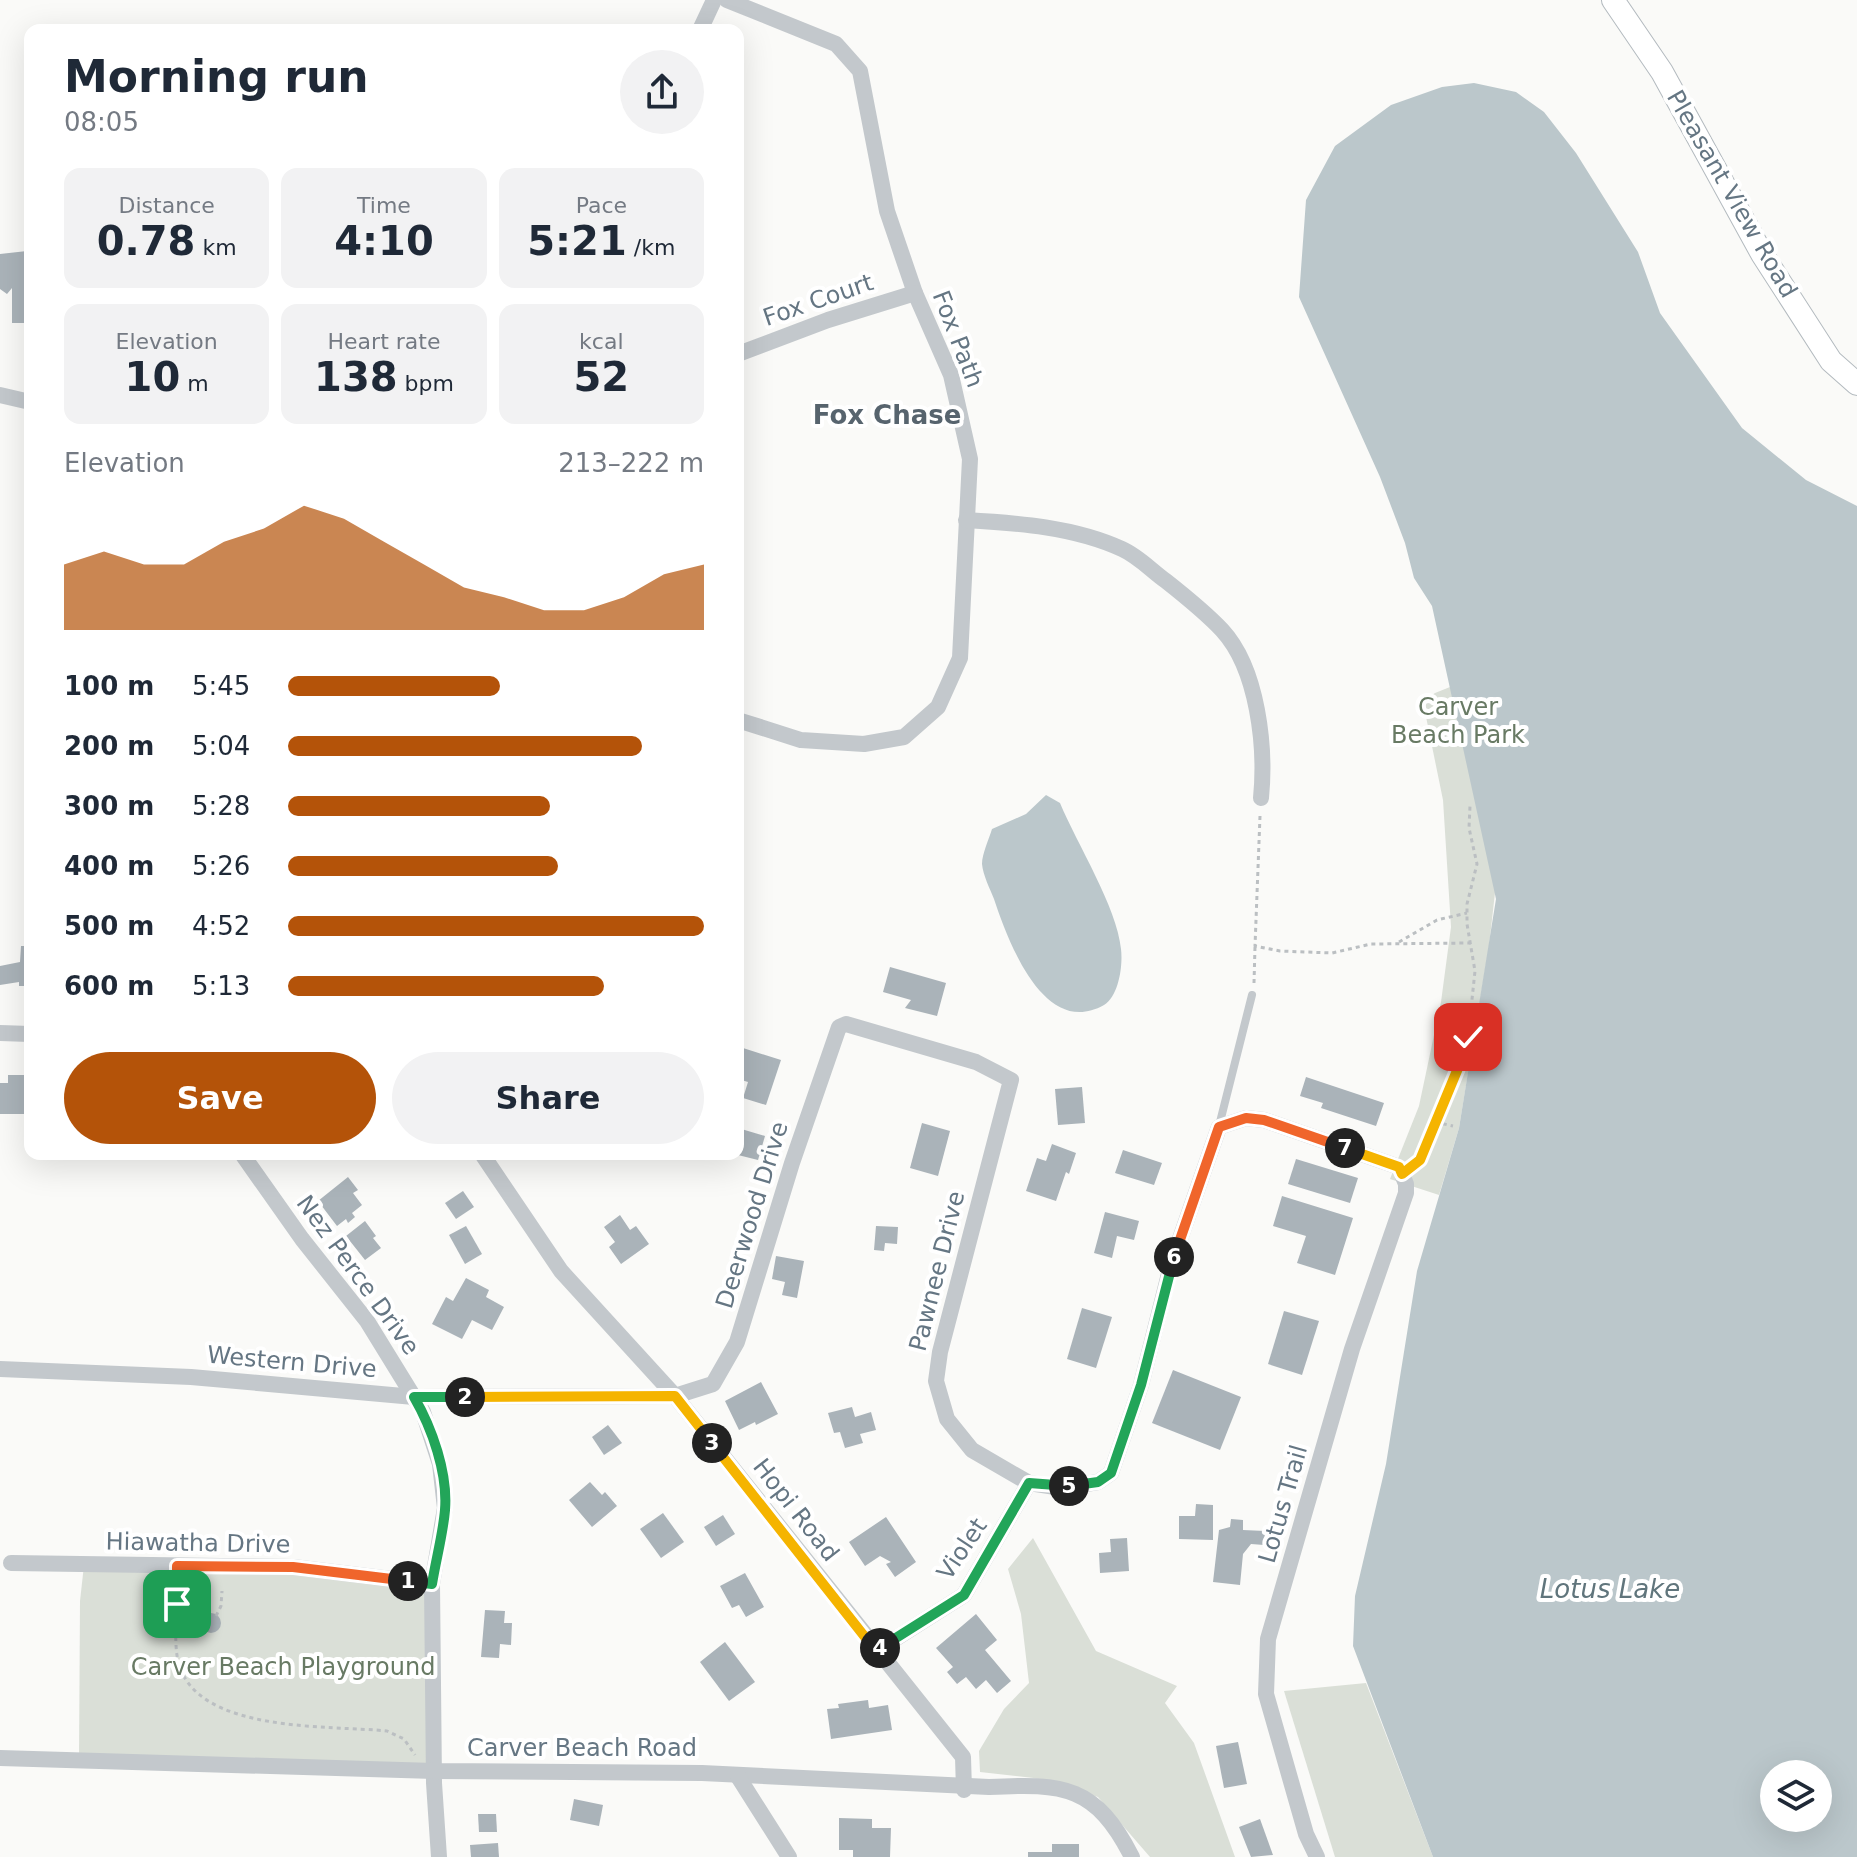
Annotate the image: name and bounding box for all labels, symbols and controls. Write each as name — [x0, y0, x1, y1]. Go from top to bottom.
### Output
button: share — [620, 50, 704, 134]
text: Morning run — [64, 51, 369, 102]
street label: Pleasant View Road — [1661, 85, 1803, 303]
text: 08:05 — [64, 107, 139, 137]
text: Distance — [119, 193, 215, 218]
text: Time — [357, 193, 411, 218]
text: Pace — [576, 193, 627, 218]
text: 0.78 — [97, 218, 195, 264]
text: 4:10 — [334, 218, 434, 264]
text: 5:21 — [527, 218, 627, 264]
text: km — [195, 235, 237, 260]
text: /km — [627, 235, 675, 260]
street label: Fox Court — [759, 268, 877, 332]
street label: Fox Path — [927, 287, 989, 391]
text: Elevation — [116, 329, 218, 354]
text: Heart rate — [328, 329, 440, 354]
text: kcal — [579, 329, 624, 354]
text: 10 — [125, 354, 180, 400]
text: 138 — [314, 354, 398, 400]
text: 52 — [573, 354, 629, 400]
text: m — [180, 371, 209, 396]
text: bpm — [398, 371, 454, 396]
district label: Fox Chase — [813, 400, 961, 430]
text: Elevation — [64, 448, 185, 478]
text: 213–222 m — [558, 448, 704, 478]
text: 100 m — [64, 671, 154, 701]
text: 5:45 — [192, 671, 250, 701]
park label: Carver Beach Park — [1391, 693, 1525, 749]
text: 200 m — [64, 731, 154, 761]
text: 5:04 — [192, 731, 250, 761]
text: 300 m — [64, 791, 154, 821]
text: 5:28 — [192, 791, 250, 821]
text: 400 m — [64, 851, 154, 881]
text: 5:26 — [192, 851, 250, 881]
text: 500 m — [64, 911, 154, 941]
text: 4:52 — [192, 911, 250, 941]
text: 600 m — [64, 971, 154, 1001]
text: 5:13 — [192, 971, 250, 1001]
pin — [1434, 1003, 1502, 1071]
icon: check — [1446, 1015, 1490, 1059]
button: Save — [64, 1052, 376, 1144]
button: Share — [392, 1052, 704, 1144]
street label: Deerwood Drive — [710, 1118, 794, 1312]
pin: 7 — [1325, 1128, 1365, 1168]
text: 7 — [1337, 1135, 1353, 1160]
street label: Pawnee Drive — [904, 1188, 970, 1354]
street label: Nez Perce Drive — [291, 1190, 425, 1360]
pin: 6 — [1154, 1237, 1194, 1277]
text: 6 — [1166, 1244, 1182, 1269]
street label: Western Drive — [206, 1341, 378, 1383]
pin: 2 — [445, 1377, 485, 1417]
text: 2 — [457, 1384, 473, 1409]
pin: 3 — [692, 1423, 732, 1463]
text: 3 — [704, 1430, 720, 1455]
street label: Lotus Trail — [1253, 1442, 1313, 1566]
street label: Hopi Road — [747, 1453, 845, 1567]
pin: 5 — [1049, 1466, 1089, 1506]
text: 5 — [1061, 1473, 1077, 1498]
street label: Violet — [931, 1513, 993, 1585]
street label: Hiawatha Drive — [105, 1527, 291, 1559]
pin: 1 — [388, 1561, 428, 1601]
text: 1 — [400, 1568, 416, 1593]
pin — [143, 1570, 211, 1638]
water label: Lotus Lake — [1540, 1574, 1680, 1604]
icon: arrive — [155, 1582, 199, 1626]
pin: 4 — [860, 1628, 900, 1668]
text: 4 — [872, 1635, 888, 1660]
park label: Carver Beach Playground — [131, 1653, 435, 1681]
street label: Carver Beach Road — [467, 1734, 697, 1762]
map controls — [1760, 1760, 1832, 1832]
button: layers — [1760, 1760, 1832, 1832]

